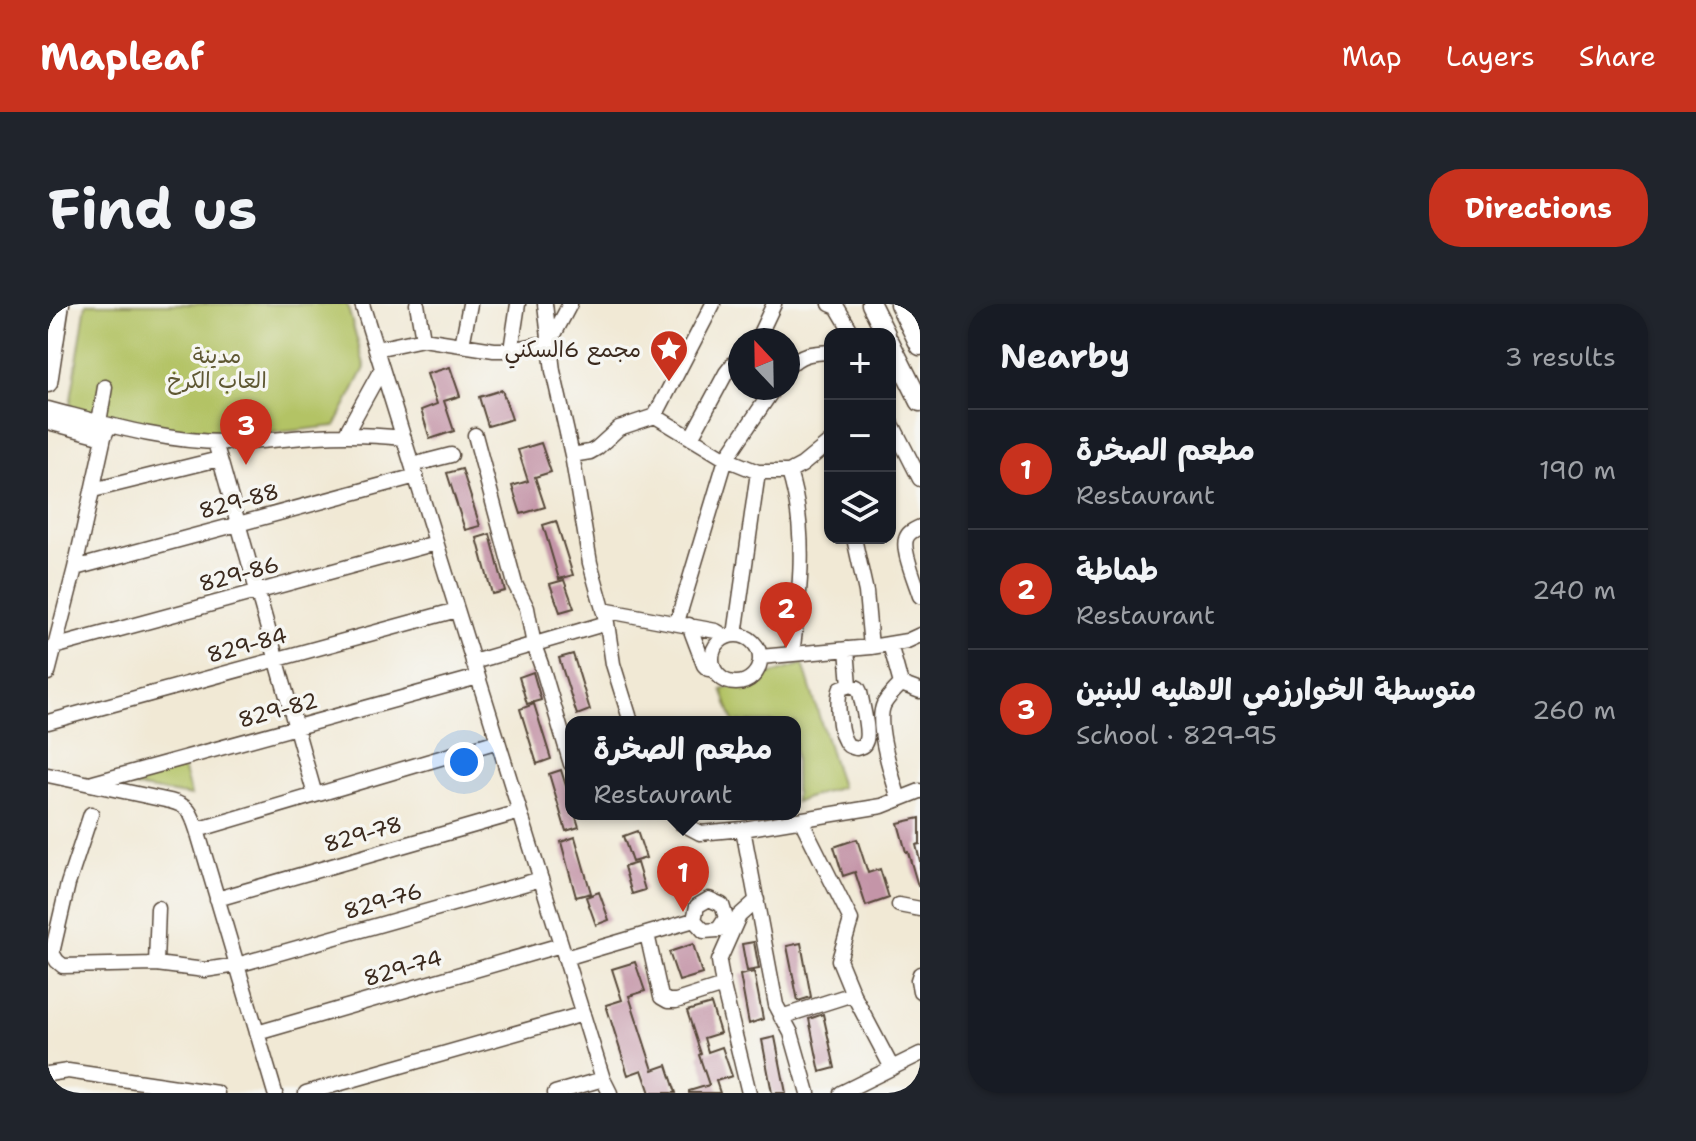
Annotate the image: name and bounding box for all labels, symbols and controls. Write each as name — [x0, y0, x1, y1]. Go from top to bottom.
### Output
text: Mapleaf — [40, 31, 205, 82]
text: Map — [1342, 37, 1402, 75]
text: Layers — [1446, 37, 1535, 75]
text: Share — [1579, 37, 1656, 75]
button: Directions — [1429, 169, 1648, 247]
text: Find us — [48, 171, 257, 246]
place icon: مجمع 6السكني — [648, 328, 690, 383]
north arrow — [728, 328, 800, 400]
map controls — [824, 328, 896, 544]
button: + — [824, 328, 896, 400]
text: Nearby — [1000, 333, 1130, 379]
place label: مجمع 6السكني — [505, 335, 641, 369]
text: 3 results — [1504, 339, 1616, 374]
park label: مدينة العاب الكرخ — [167, 341, 267, 395]
pin: 3 — [220, 399, 272, 465]
button: − — [824, 400, 896, 472]
text: مطعم الصخرة — [1076, 429, 1255, 470]
text: 1 — [1020, 452, 1032, 487]
text: 190 m — [1539, 452, 1616, 487]
button: layers — [824, 472, 896, 544]
street label: 829-88 — [196, 476, 282, 526]
text: Restaurant — [1076, 477, 1215, 512]
street label: 829-86 — [196, 549, 282, 599]
text: طماطة — [1076, 549, 1159, 590]
text: 2 — [1017, 572, 1035, 607]
text: 240 m — [1532, 572, 1616, 607]
pin: 2 — [760, 582, 812, 648]
text: Restaurant — [1076, 597, 1215, 632]
street label: 829-84 — [204, 620, 290, 670]
text: متوسطة الخوارزمي الاهليه للبنين — [1076, 669, 1476, 710]
street label: 829-82 — [235, 685, 321, 735]
text: 3 — [1017, 692, 1035, 727]
text: 260 m — [1532, 692, 1616, 727]
popup — [565, 716, 801, 820]
text: School · 829-95 — [1076, 717, 1277, 752]
text: مطعم الصخرة — [593, 728, 773, 769]
your location — [444, 742, 484, 782]
text: Restaurant — [593, 776, 733, 811]
street label: 829-78 — [320, 809, 406, 859]
pin: 1 — [657, 846, 709, 912]
street label: 829-76 — [340, 876, 426, 926]
street label: 829-74 — [361, 943, 445, 993]

